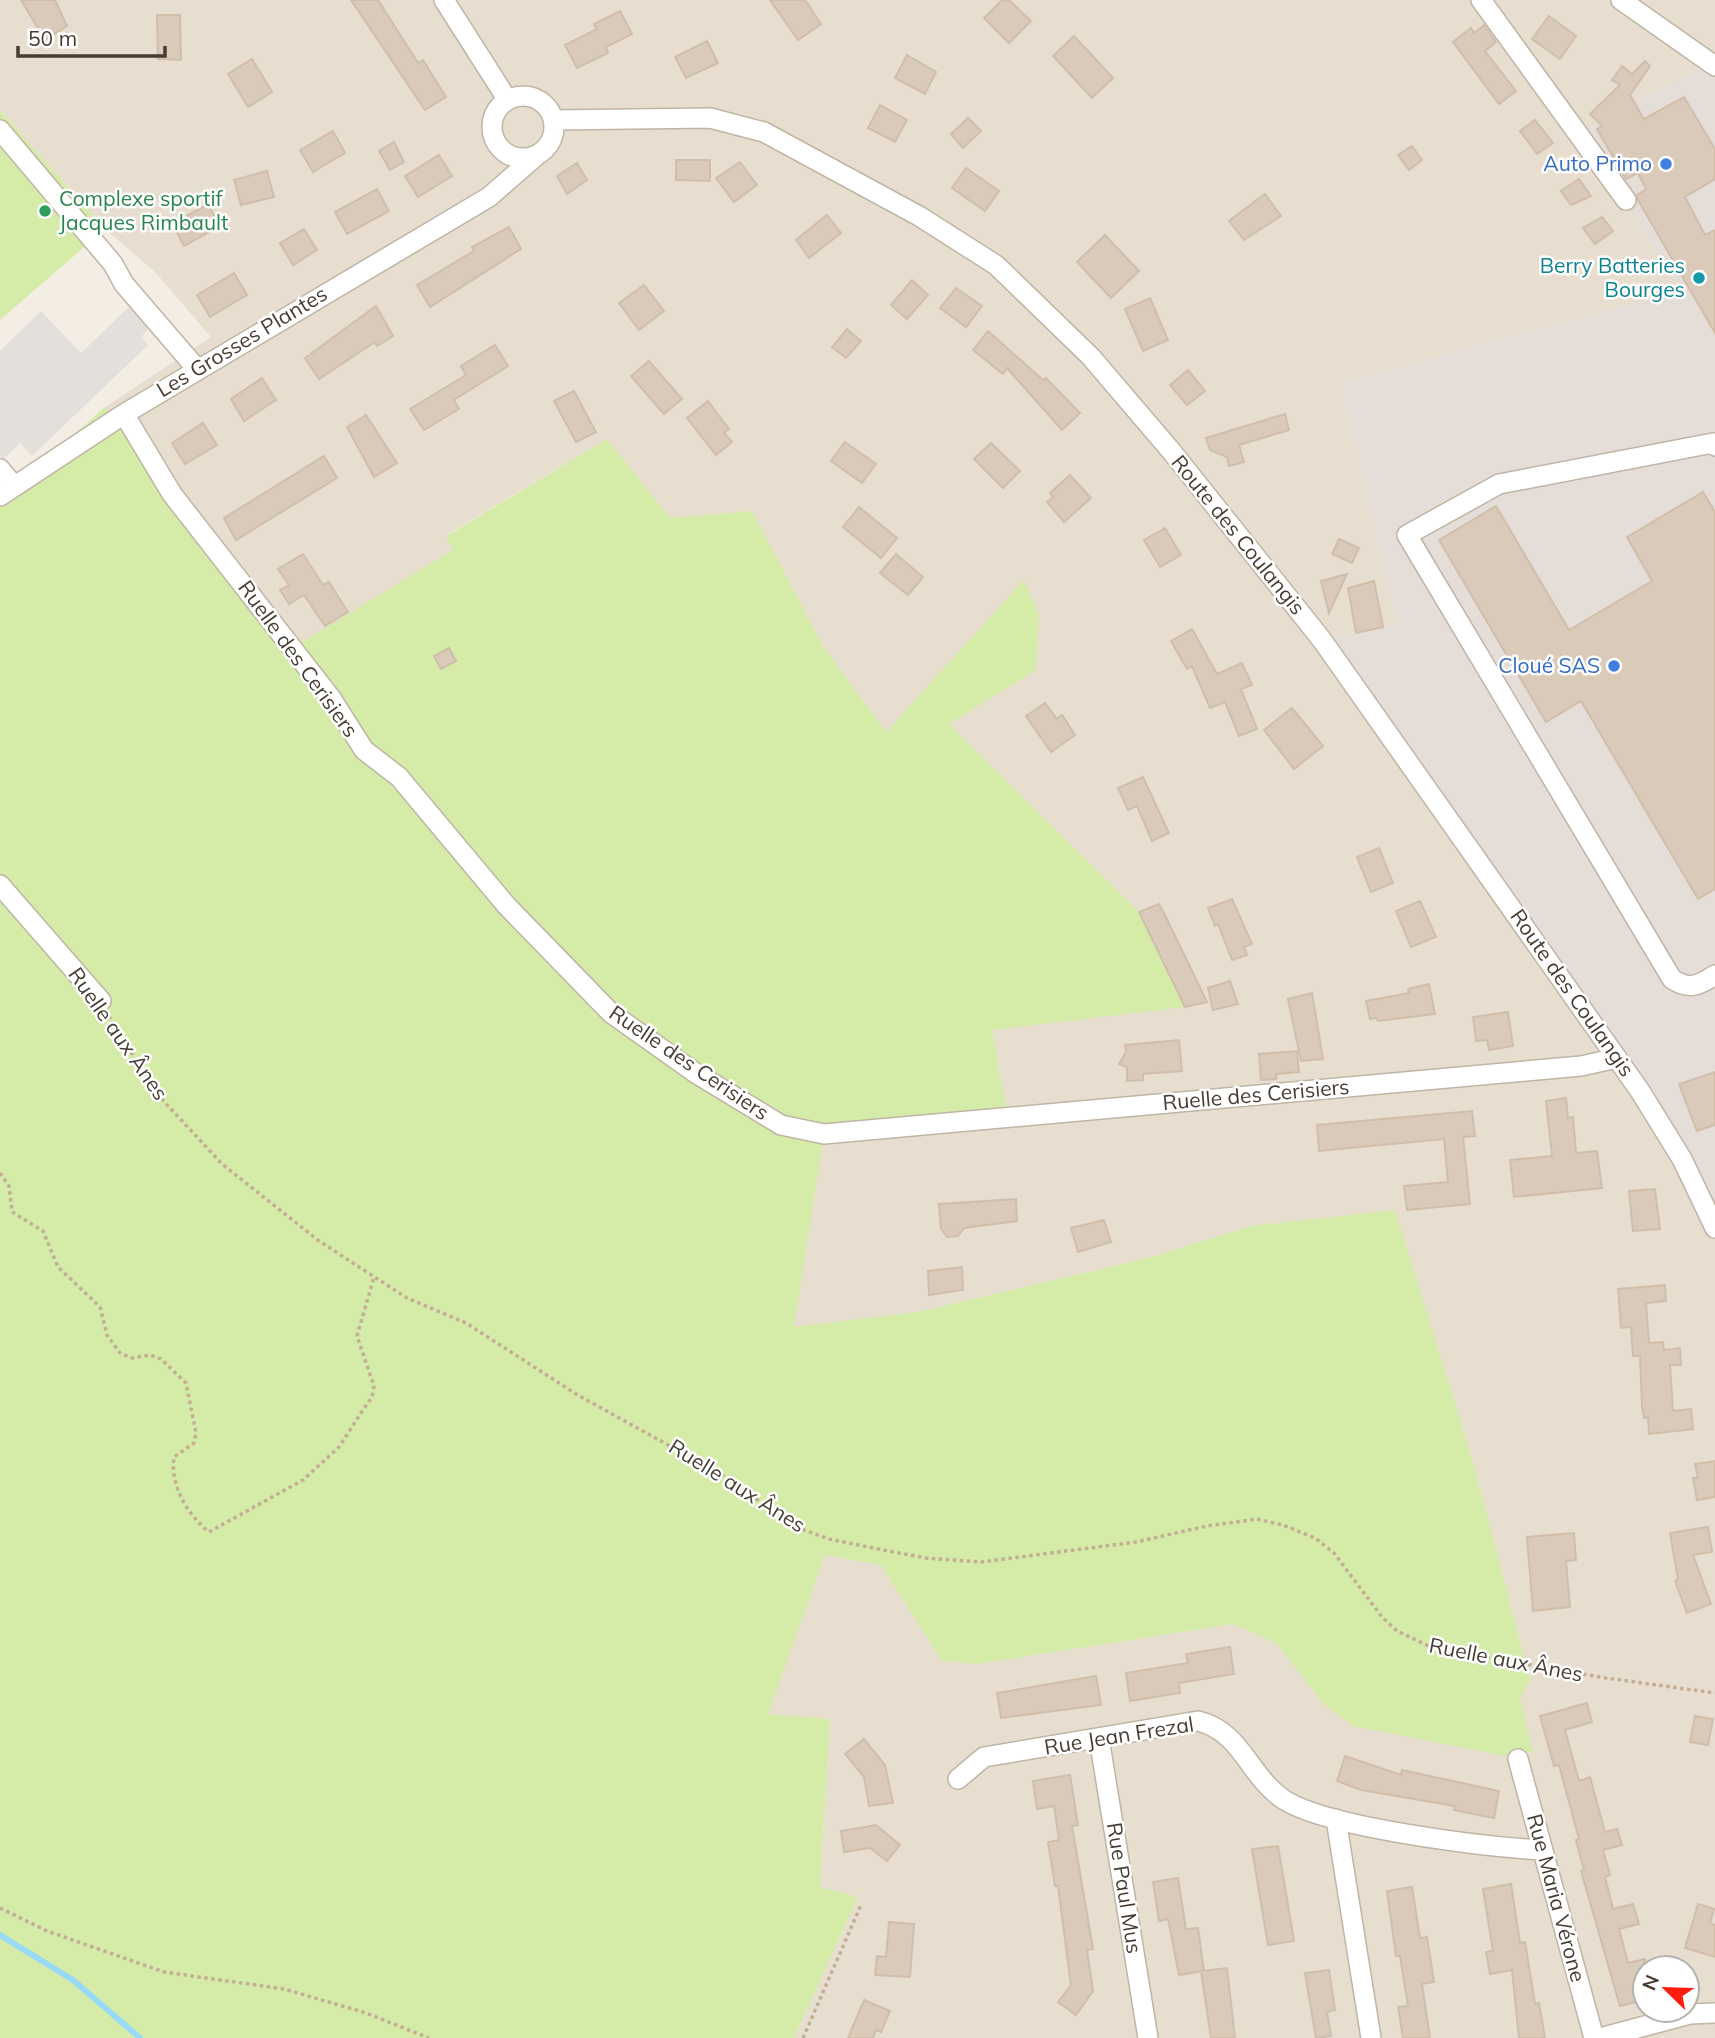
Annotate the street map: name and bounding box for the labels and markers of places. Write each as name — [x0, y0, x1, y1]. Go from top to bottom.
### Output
place label: Auto Primo — [1543, 150, 1652, 176]
marker: Auto Primo — [1658, 156, 1674, 172]
place label: Complexe sportif Jacques Rimbault — [59, 185, 228, 235]
marker: Complexe sportif Jacques Rimbault — [37, 203, 53, 219]
place label: Berry Batteries Bourges — [1540, 252, 1685, 302]
marker: Berry Batteries Bourges — [1691, 270, 1707, 286]
place label: Cloué SAS — [1498, 652, 1600, 678]
marker: Cloué SAS — [1606, 658, 1622, 674]

